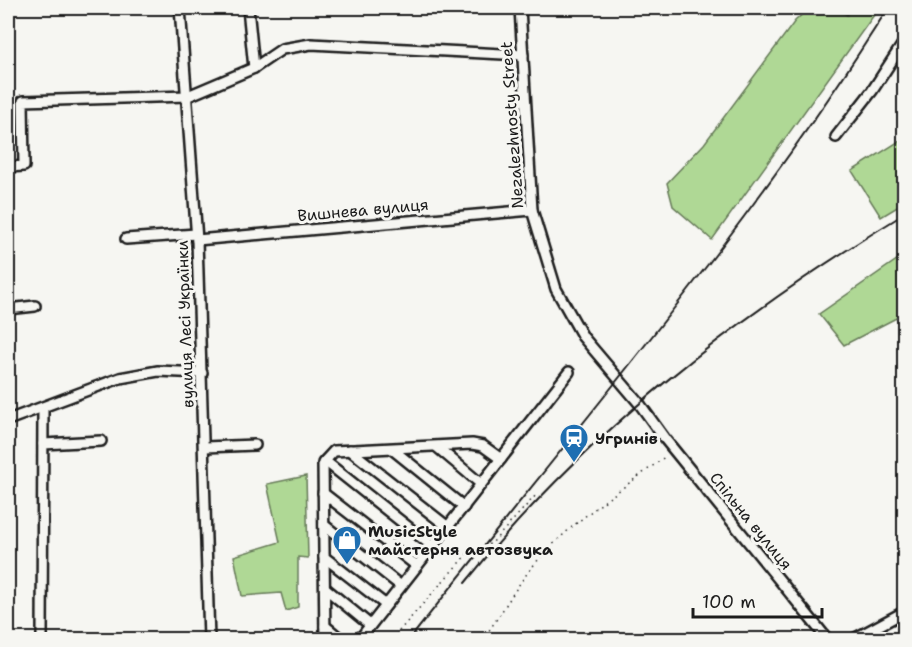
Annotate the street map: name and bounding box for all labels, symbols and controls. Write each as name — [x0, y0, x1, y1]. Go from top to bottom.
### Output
street label: Nezalezhnosty Street — [496, 41, 528, 209]
street label: Вишнева вулиця — [297, 194, 429, 226]
street label: вулиця Лесі Українки — [172, 240, 198, 408]
station icon: Угринів — [558, 422, 590, 464]
place label: Угринів — [595, 428, 658, 449]
street label: Спільна вулиця — [705, 468, 797, 574]
place label: MusicStyle майстерня автозвука — [368, 521, 553, 560]
shop icon: MusicStyle майстерня автозвука — [331, 524, 363, 566]
scale bar — [693, 581, 822, 619]
text: 100 m — [702, 590, 756, 614]

